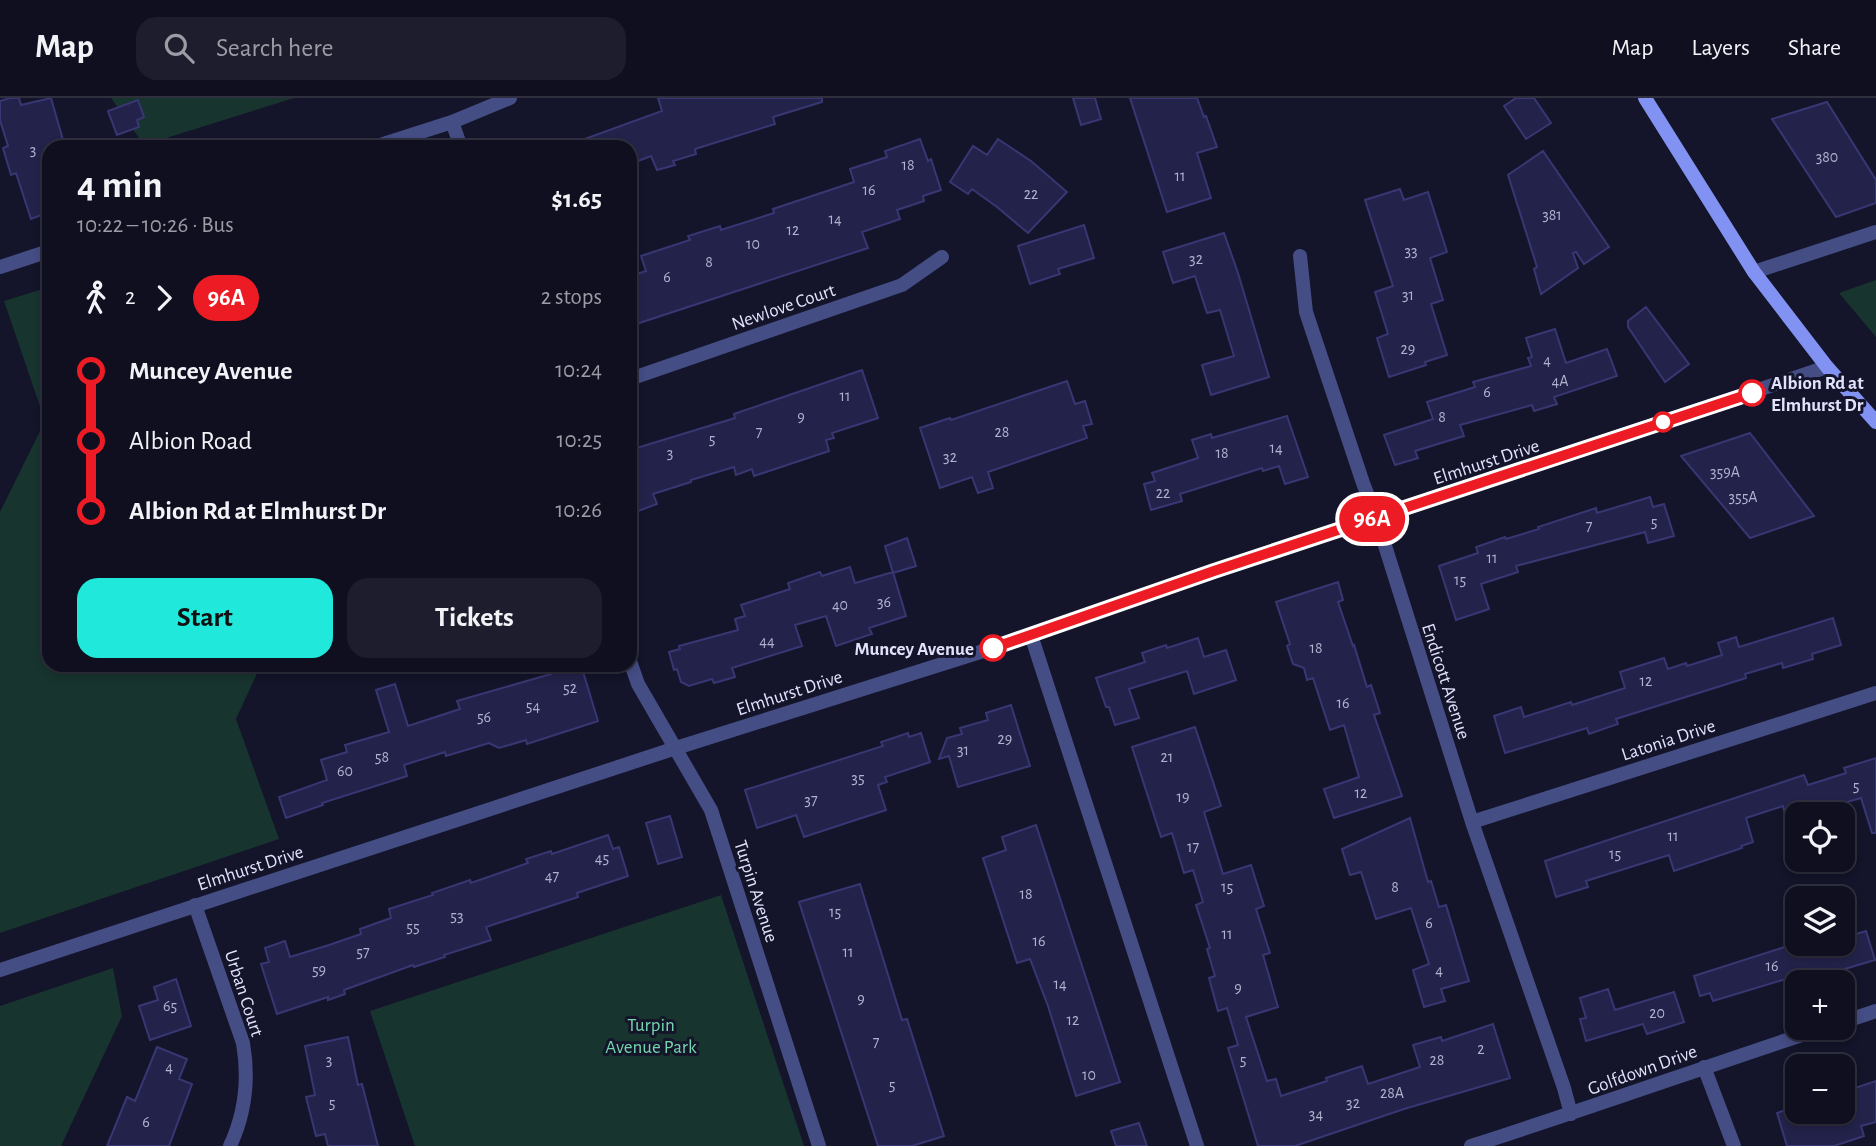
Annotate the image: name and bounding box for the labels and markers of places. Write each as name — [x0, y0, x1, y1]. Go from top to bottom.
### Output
place label: Albion Rd at Elmhurst Dr — [1771, 374, 1864, 415]
marker: Albion Rd at Elmhurst Dr — [1739, 380, 1765, 406]
unlabelled marker — [1653, 412, 1673, 432]
marker: Muncey Avenue — [980, 635, 1006, 661]
place label: Muncey Avenue — [855, 640, 974, 659]

